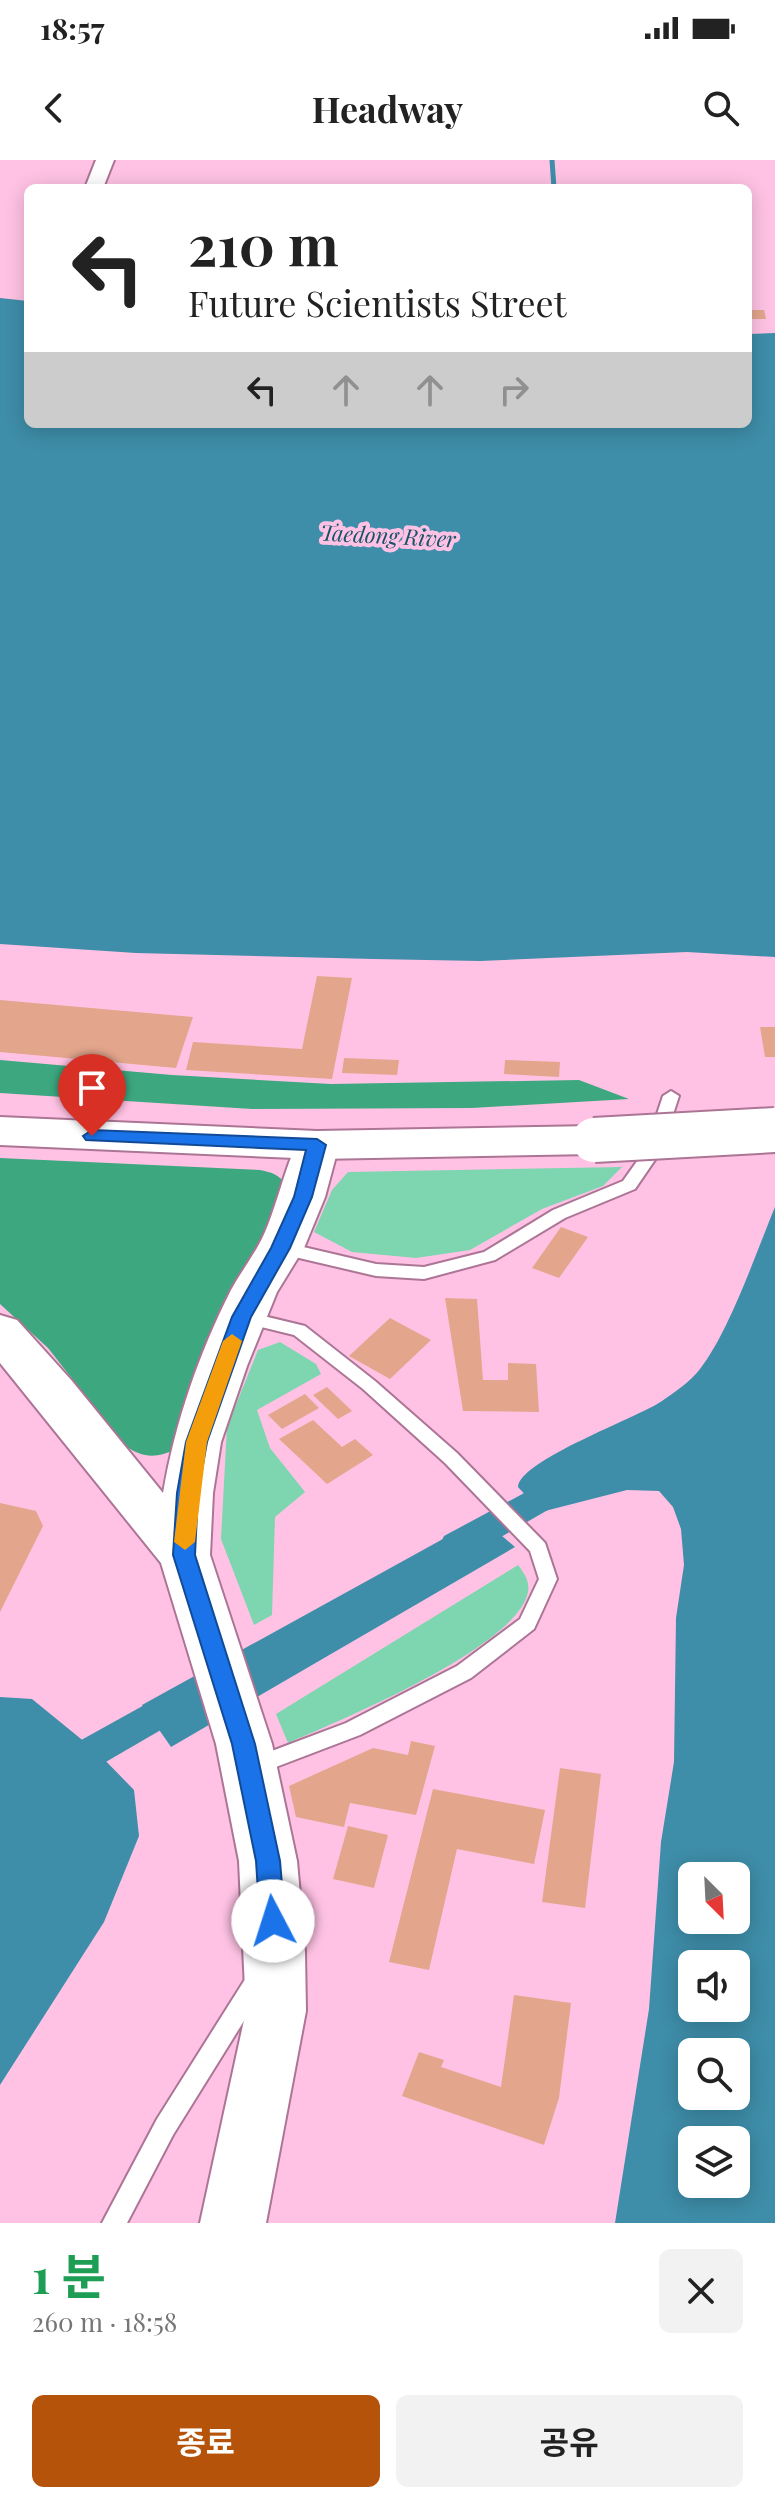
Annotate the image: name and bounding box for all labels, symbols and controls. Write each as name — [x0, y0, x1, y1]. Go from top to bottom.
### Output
text: 18:57 — [40, 8, 104, 48]
text: Headway — [312, 84, 463, 132]
icon: back — [32, 86, 76, 130]
icon: search — [699, 86, 743, 130]
text: 210 m — [188, 206, 339, 281]
icon: left — [56, 216, 160, 320]
text: Future Scientists Street — [188, 278, 567, 326]
icon: left — [240, 368, 284, 412]
icon: ahead — [324, 368, 368, 412]
icon: ahead — [408, 368, 452, 412]
icon: right — [492, 368, 536, 412]
water label: Taedong River — [320, 516, 457, 554]
pin — [58, 1054, 126, 1136]
icon: arrive — [70, 1066, 114, 1110]
north arrow — [678, 1862, 750, 1934]
map controls — [678, 1862, 750, 2198]
position arrow — [231, 1879, 315, 1963]
button: sound — [678, 1950, 750, 2022]
button: search — [678, 2038, 750, 2110]
button: layers — [678, 2126, 750, 2198]
text: 1 분 — [32, 2242, 106, 2306]
button: close — [659, 2249, 743, 2333]
text: 260 m · 18:58 — [32, 2304, 177, 2339]
button: 종료 — [32, 2395, 380, 2487]
button: 공유 — [396, 2395, 743, 2487]

